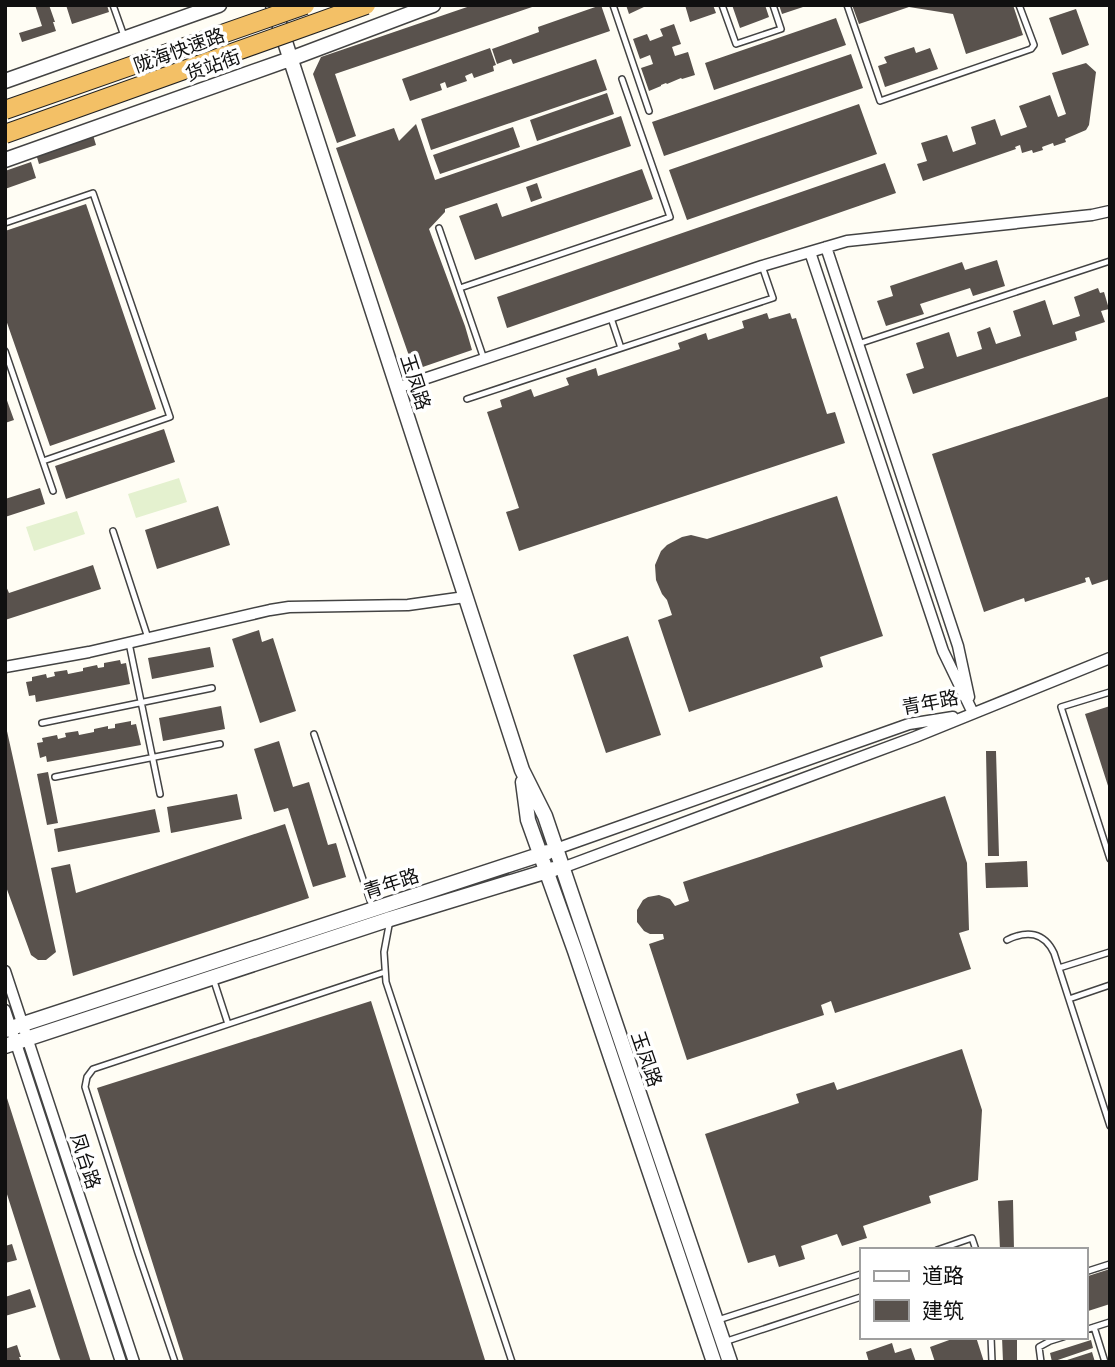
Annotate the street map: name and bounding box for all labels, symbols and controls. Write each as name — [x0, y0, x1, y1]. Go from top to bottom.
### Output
street label: 陇海快速路 — [130, 22, 228, 78]
street label: 货站街 — [182, 44, 244, 86]
street label: 玉凤路 — [396, 351, 436, 413]
street label: 青年路 — [900, 685, 960, 719]
street label: 青年路 — [360, 863, 422, 903]
street label: 玉凤路 — [626, 1028, 668, 1090]
street label: 凤台路 — [66, 1130, 106, 1192]
legend — [860, 1248, 1087, 1339]
text: 道路 — [922, 1262, 964, 1289]
text: 建筑 — [922, 1297, 964, 1324]

